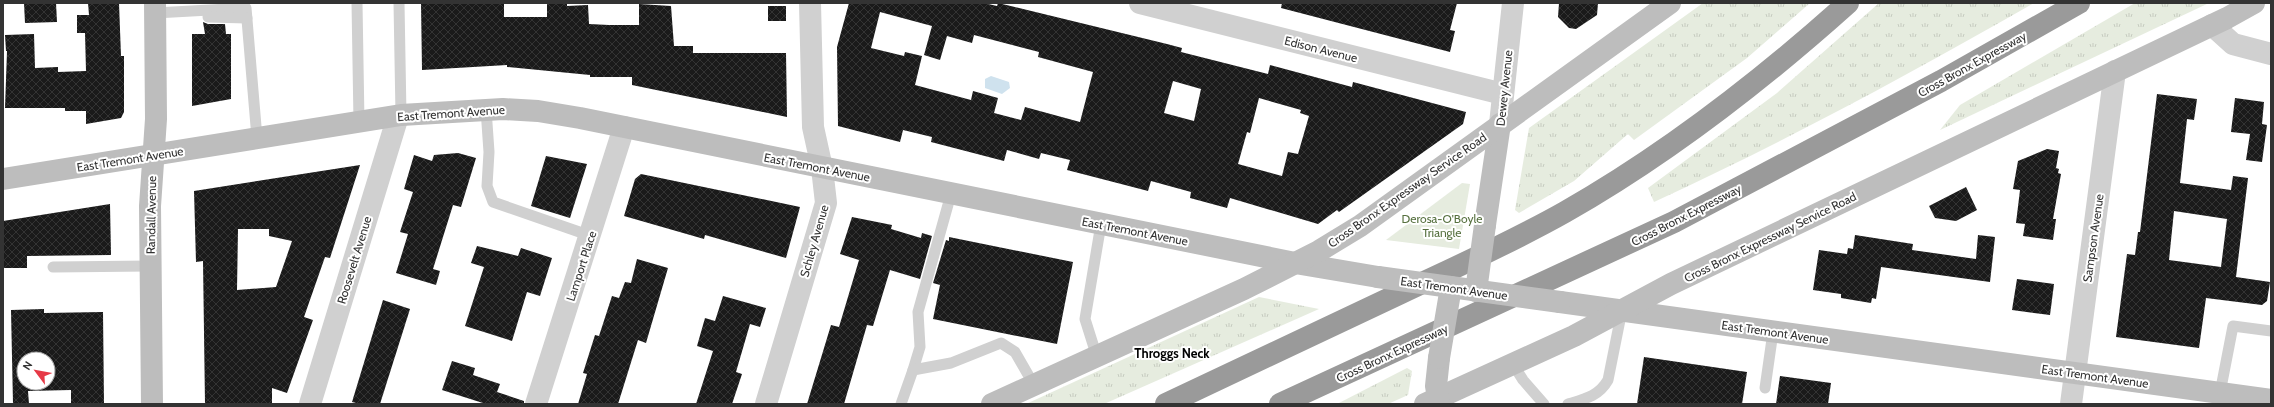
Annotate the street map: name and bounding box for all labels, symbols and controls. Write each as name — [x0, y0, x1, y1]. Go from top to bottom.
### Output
street label: Cross Bronx Expressway — [1915, 28, 2029, 100]
street label: Edison Avenue — [1283, 33, 1359, 65]
street label: Dewey Avenue — [1493, 49, 1515, 127]
street label: East Tremont Avenue — [397, 102, 505, 124]
street label: Cross Bronx Expressway Service Road — [1325, 129, 1489, 251]
street label: East Tremont Avenue — [76, 143, 184, 175]
street label: East Tremont Avenue — [763, 149, 871, 185]
street label: Randall Avenue — [143, 176, 159, 254]
street label: Cross Bronx Expressway — [1628, 181, 1744, 249]
street label: Cross Bronx Expressway Service Road — [1681, 189, 1859, 285]
street label: Sampson Avenue — [2079, 193, 2107, 283]
street label: Schley Avenue — [797, 203, 831, 279]
park label: Derosa-O'Boyle Triangle — [1402, 211, 1482, 240]
street label: East Tremont Avenue — [1081, 213, 1189, 249]
street label: Roosevelt Avenue — [334, 214, 374, 306]
street label: Lamport Place — [563, 229, 599, 303]
street label: East Tremont Avenue — [1400, 273, 1508, 303]
street label: East Tremont Avenue — [1721, 317, 1829, 347]
street label: Cross Bronx Expressway — [1334, 321, 1450, 385]
district label: Throggs Neck — [1134, 345, 1210, 361]
north arrow — [16, 351, 56, 391]
text: N — [20, 359, 36, 373]
street label: East Tremont Avenue — [2041, 361, 2149, 391]

